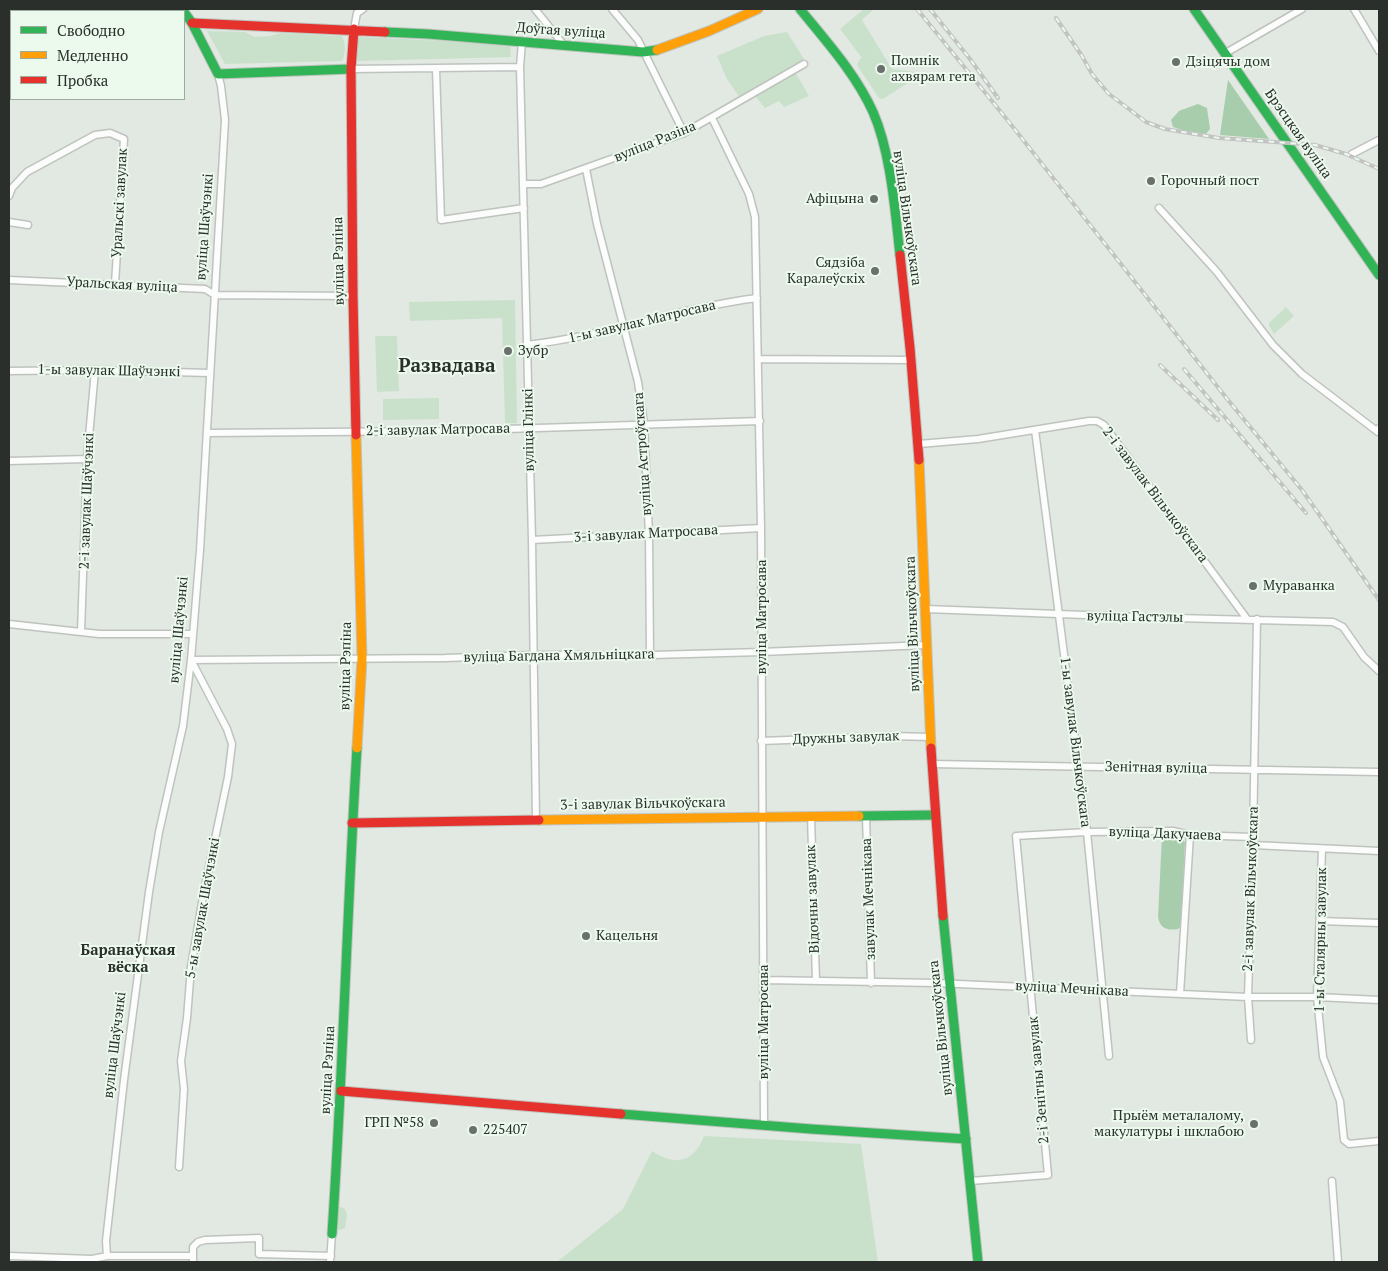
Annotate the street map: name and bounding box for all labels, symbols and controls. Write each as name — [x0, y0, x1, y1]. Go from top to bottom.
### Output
legend — [10, 10, 185, 100]
street label: Доўгая вуліца — [516, 19, 606, 43]
text: Свободно — [57, 20, 125, 40]
text: Медленно — [57, 45, 128, 65]
place label: Помнік ахвярам гета — [891, 53, 976, 85]
place label: Дзіцячы дом — [1186, 54, 1270, 70]
marker: Дзіцячы дом — [1170, 56, 1182, 68]
marker: Помнік ахвярам гета — [875, 63, 887, 75]
text: Пробка — [57, 70, 108, 90]
street label: Брэсцкая вуліца — [1261, 86, 1335, 182]
street label: вуліца Разіна — [612, 118, 698, 166]
street label: Уральскі завулак — [109, 148, 131, 258]
street label: вуліца Вільчкоўскага — [889, 150, 925, 286]
street label: вуліца Шаўчэнкі — [193, 173, 217, 281]
place label: Горочный пост — [1161, 173, 1259, 189]
marker: Горочный пост — [1145, 175, 1157, 187]
place label: Афіцына — [806, 191, 864, 207]
marker: Афіцына — [868, 193, 880, 205]
street label: вуліца Рэпіна — [330, 217, 348, 305]
place label: Сядзіба Каралеўскіх — [787, 255, 865, 288]
marker: Сядзіба Каралеўскіх — [869, 265, 881, 277]
street label: Уральская вуліца — [66, 274, 178, 296]
street label: 1-ы завулак Матросава — [567, 297, 717, 347]
place label: Зубр — [518, 343, 548, 359]
marker: Зубр — [502, 345, 514, 357]
district label: Развадава — [398, 356, 496, 378]
street label: 1-ы завулак Шаўчэнкі — [37, 361, 181, 381]
street label: вуліца Глінкі — [520, 388, 538, 472]
street label: вуліца Астроўскага — [630, 392, 656, 516]
street label: 2-і завулак Матросава — [366, 420, 510, 440]
street label: 2-і завулак Вільчкоўскага — [1099, 424, 1211, 566]
street label: 2-і завулак Шаўчэнкі — [76, 432, 98, 570]
street label: 3-і завулак Матросава — [573, 522, 719, 546]
street label: вуліца Вільчкоўскага — [902, 556, 924, 692]
street label: вуліца Матросава — [754, 560, 770, 674]
street label: вуліца Шаўчэнкі — [166, 576, 192, 684]
place label: Мураванка — [1263, 578, 1335, 594]
marker: Мураванка — [1247, 580, 1259, 592]
street label: вуліца Гастэлы — [1087, 608, 1183, 626]
street label: вуліца Рэпіна — [337, 622, 355, 710]
street label: вуліца Багдана Хмяльніцкага — [463, 646, 655, 666]
street label: 1-ы завулак Вільчкоўскага — [1056, 656, 1094, 828]
street label: Дружны завулак — [792, 728, 900, 748]
street label: Зенітная вуліца — [1105, 759, 1207, 777]
street label: 3-і завулак Вільчкоўскага — [560, 794, 726, 814]
street label: 2-і завулак Вільчкоўскага — [1240, 806, 1262, 972]
street label: вуліца Дакучаева — [1108, 824, 1222, 844]
street label: 5-ы завулак Шаўчэнкі — [182, 836, 224, 980]
street label: завулак Мечнікава — [858, 838, 880, 960]
street label: Відочны завулак — [803, 844, 823, 954]
street label: 1-ы Сталярны завулак — [1311, 867, 1331, 1013]
place label: Кацельня — [596, 928, 658, 944]
marker: Кацельня — [580, 930, 592, 942]
district label: Баранаўская вёска — [81, 942, 175, 977]
street label: вуліца Вільчкоўскага — [926, 960, 956, 1096]
street label: вуліца Матросава — [756, 965, 772, 1079]
street label: вуліца Мечнікава — [1015, 978, 1129, 1000]
street label: вуліца Шаўчэнкі — [100, 991, 130, 1099]
street label: 2-і Зенітны завулак — [1025, 1015, 1053, 1145]
street label: вуліца Рэпіна — [317, 1025, 339, 1115]
place label: Прыём металалому, макулатуры і шклабою — [1094, 1108, 1244, 1140]
place label: ГРП №58 — [364, 1115, 424, 1131]
marker: ГРП №58 — [428, 1117, 440, 1129]
marker: Прыём металалому, макулатуры і шклабою — [1248, 1118, 1260, 1130]
place label: 225407 — [483, 1122, 528, 1138]
marker: 225407 — [467, 1124, 479, 1136]

